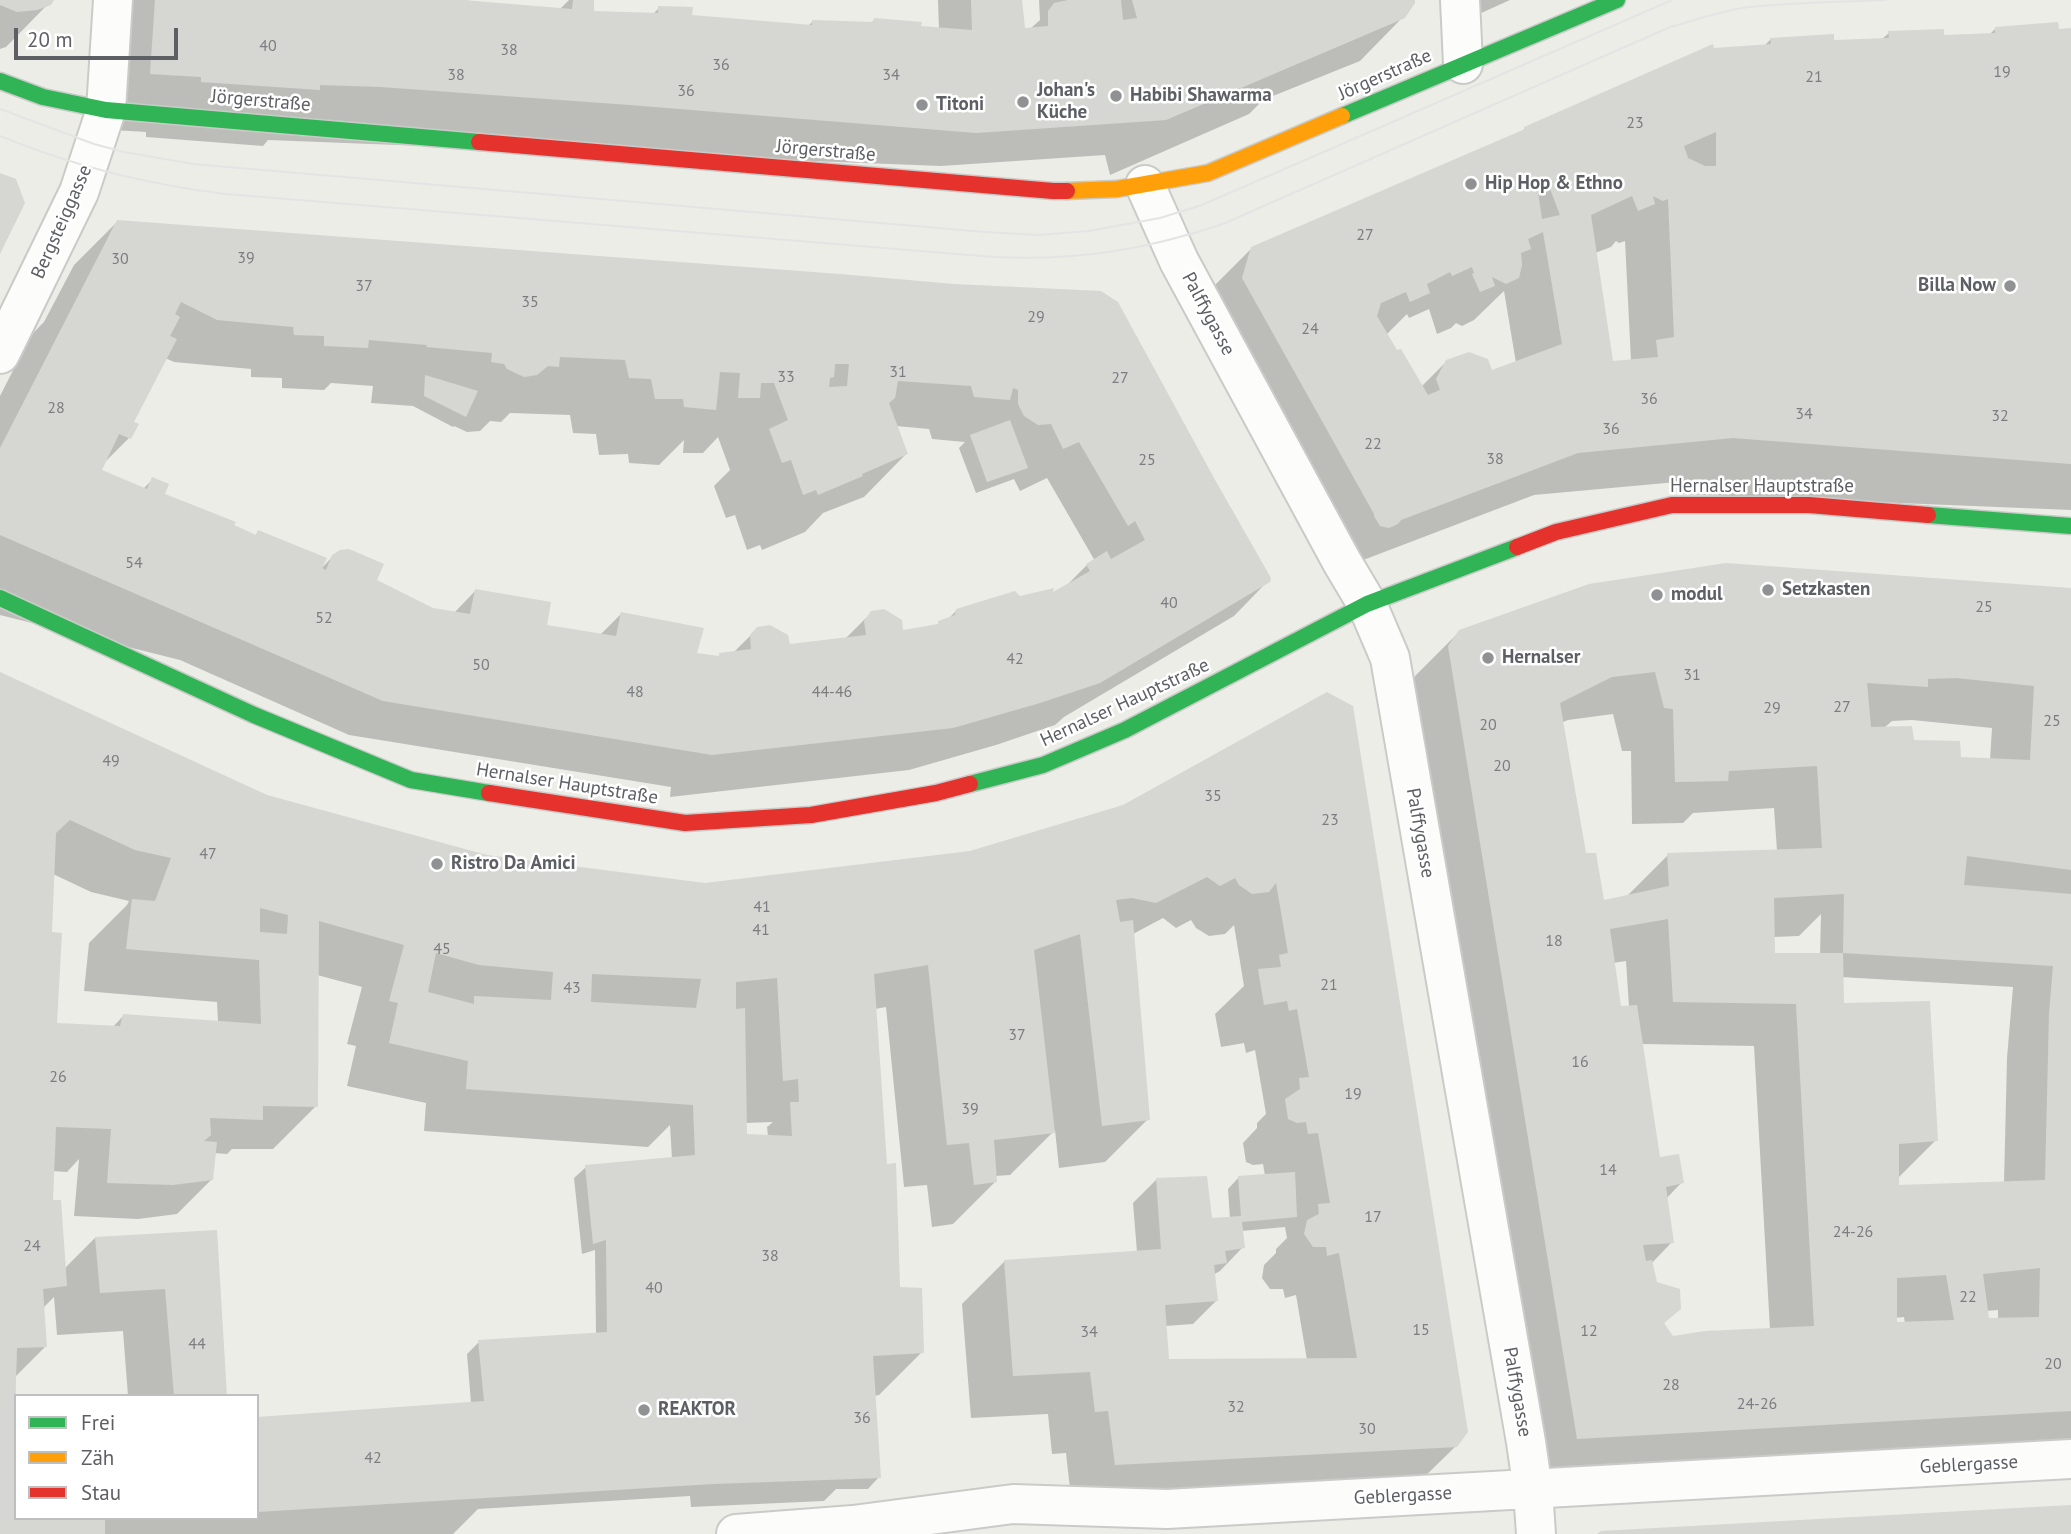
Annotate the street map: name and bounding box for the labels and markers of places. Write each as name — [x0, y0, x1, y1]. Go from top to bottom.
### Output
place label: Johan's Küche — [1037, 80, 1095, 124]
place label: Habibi Shawarma — [1130, 85, 1272, 107]
marker: Habibi Shawarma — [1108, 88, 1124, 104]
place label: Titoni — [936, 94, 984, 116]
marker: Johan's Küche — [1015, 94, 1031, 110]
marker: Titoni — [914, 97, 930, 113]
place label: Hip Hop & Ethno — [1485, 173, 1623, 195]
marker: Hip Hop & Ethno — [1463, 176, 1479, 192]
place label: Billa Now — [1918, 275, 1996, 297]
marker: Billa Now — [2002, 278, 2018, 294]
place label: Setzkasten — [1782, 579, 1870, 601]
marker: Setzkasten — [1760, 582, 1776, 598]
place label: modul — [1671, 584, 1723, 606]
marker: modul — [1649, 587, 1665, 603]
place label: Hernalser — [1502, 647, 1580, 669]
marker: Hernalser — [1480, 650, 1496, 666]
place label: Ristro Da Amici — [451, 853, 576, 875]
marker: Ristro Da Amici — [429, 856, 445, 872]
place label: REAKTOR — [658, 1399, 736, 1421]
marker: REAKTOR — [636, 1402, 652, 1418]

